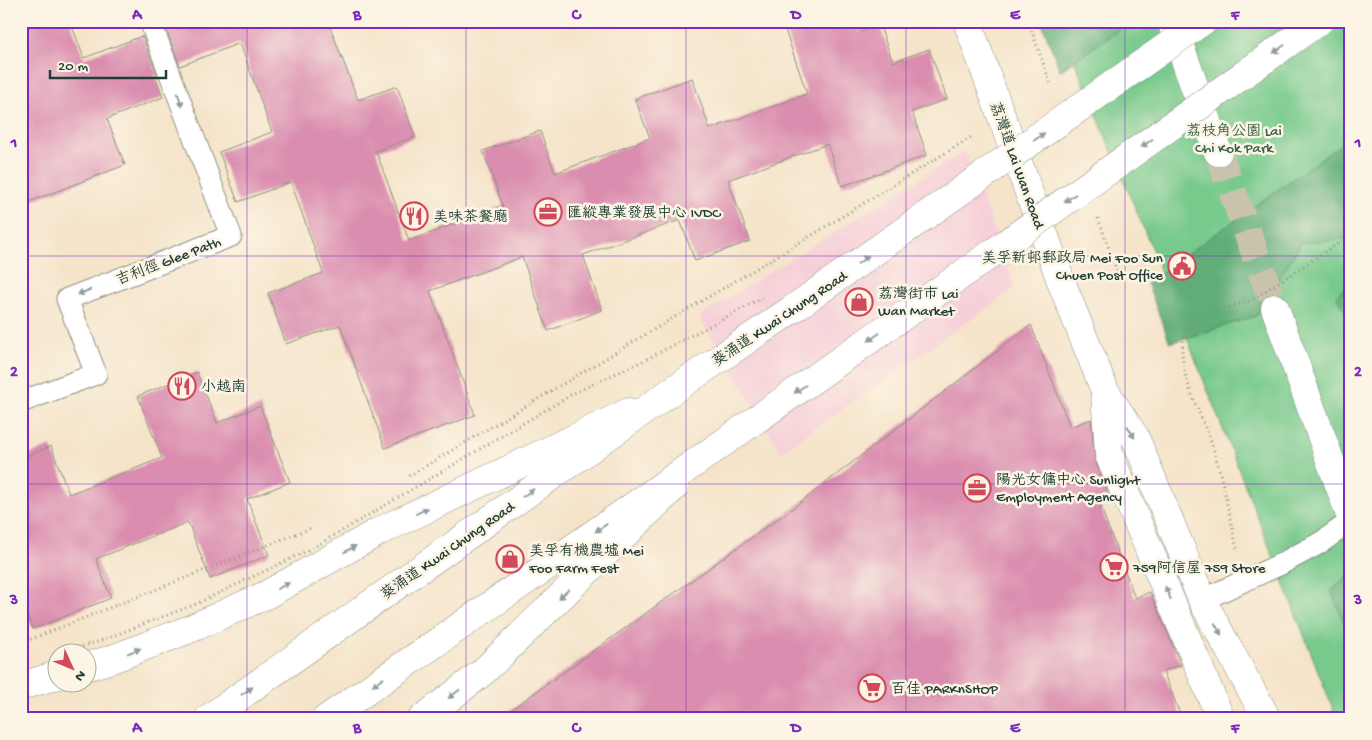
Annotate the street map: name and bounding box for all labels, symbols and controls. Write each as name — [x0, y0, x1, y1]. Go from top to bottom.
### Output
text: A — [131, 7, 143, 26]
text: B — [352, 7, 362, 26]
text: C — [571, 7, 582, 26]
text: D — [789, 7, 802, 26]
text: E — [1010, 7, 1021, 26]
text: F — [1230, 7, 1241, 26]
one-way arrow — [1273, 44, 1286, 54]
scale bar — [50, 48, 166, 80]
text: 20 m — [58, 58, 88, 76]
one-way arrow — [176, 93, 184, 107]
street label: 荔灣道 Lai Wan Road — [985, 99, 1049, 233]
park label: 荔枝角公園 Lai Chi Kok Park — [1186, 122, 1282, 158]
one-way arrow — [1032, 132, 1045, 142]
text: 1 — [10, 135, 17, 154]
text: 1 — [1354, 135, 1361, 154]
one-way arrow — [1141, 138, 1154, 149]
one-way arrow — [1063, 193, 1077, 203]
office icon: 匯縱專業發展中心 IVDC — [533, 197, 563, 227]
restaurant icon: 美味茶餐廰 — [399, 201, 429, 231]
place label: 匯縱專業發展中心 IVDC — [567, 204, 721, 223]
place label: 美味茶餐廰 — [433, 209, 508, 227]
street label: 吉利徑 Glee Path — [114, 234, 224, 290]
place label: 美孚新邨郵政局 Mei Foo Sun Chuen Post Office — [982, 250, 1163, 285]
public building icon: 美孚新邨郵政局 Mei Foo Sun Chuen Post Office — [1167, 251, 1197, 281]
one-way arrow — [856, 255, 869, 265]
street label: 葵涌道 Kwai Chung Road — [709, 267, 852, 372]
place label: 荔灣街市 Lai Wan Market — [878, 285, 959, 321]
shop icon: 荔灣街市 Lai Wan Market — [844, 287, 874, 317]
one-way arrow — [77, 289, 92, 296]
one-way arrow — [867, 332, 881, 342]
text: 2 — [10, 364, 18, 383]
text: 2 — [1354, 364, 1362, 383]
restaurant icon: 小越南 — [167, 371, 197, 401]
place label: 小越南 — [201, 378, 246, 397]
one-way arrow — [793, 384, 806, 394]
one-way arrow — [1127, 426, 1136, 439]
place label: 陽光女傭中心 Sunlight Employment Agency — [996, 472, 1142, 507]
office icon: 陽光女傭中心 Sunlight Employment Agency — [962, 473, 992, 503]
one-way arrow — [522, 488, 535, 498]
street label: 葵涌道 Kwai Chung Road — [378, 498, 519, 605]
one-way arrow — [415, 507, 430, 515]
one-way arrow — [594, 523, 608, 533]
place label: 美孚有機農墟 Mei Foo Farm Fest — [528, 543, 644, 578]
one-way arrow — [343, 544, 357, 553]
shop icon: 美孚有機農墟 Mei Foo Farm Fest — [495, 544, 525, 574]
supermarket icon: 759阿信屋 759 Store — [1099, 552, 1129, 582]
place label: 759阿信屋 759 Store — [1132, 560, 1266, 578]
one-way arrow — [275, 582, 290, 590]
one-way arrow — [1164, 585, 1172, 600]
one-way arrow — [559, 587, 571, 599]
text: 3 — [9, 592, 18, 611]
text: 3 — [1353, 592, 1362, 611]
one-way arrow — [1213, 622, 1222, 636]
north arrow — [48, 642, 98, 692]
one-way arrow — [126, 647, 141, 654]
text: N — [70, 666, 89, 684]
supermarket icon: 百佳 PARKnSHOP — [857, 673, 887, 703]
one-way arrow — [371, 677, 385, 687]
place label: 百佳 PARKnSHOP — [891, 680, 998, 699]
one-way arrow — [241, 686, 254, 696]
one-way arrow — [448, 688, 461, 699]
text: A — [131, 720, 143, 739]
text: B — [352, 720, 362, 739]
text: C — [571, 720, 582, 739]
text: D — [789, 720, 802, 739]
text: E — [1010, 720, 1021, 739]
text: F — [1230, 720, 1241, 739]

